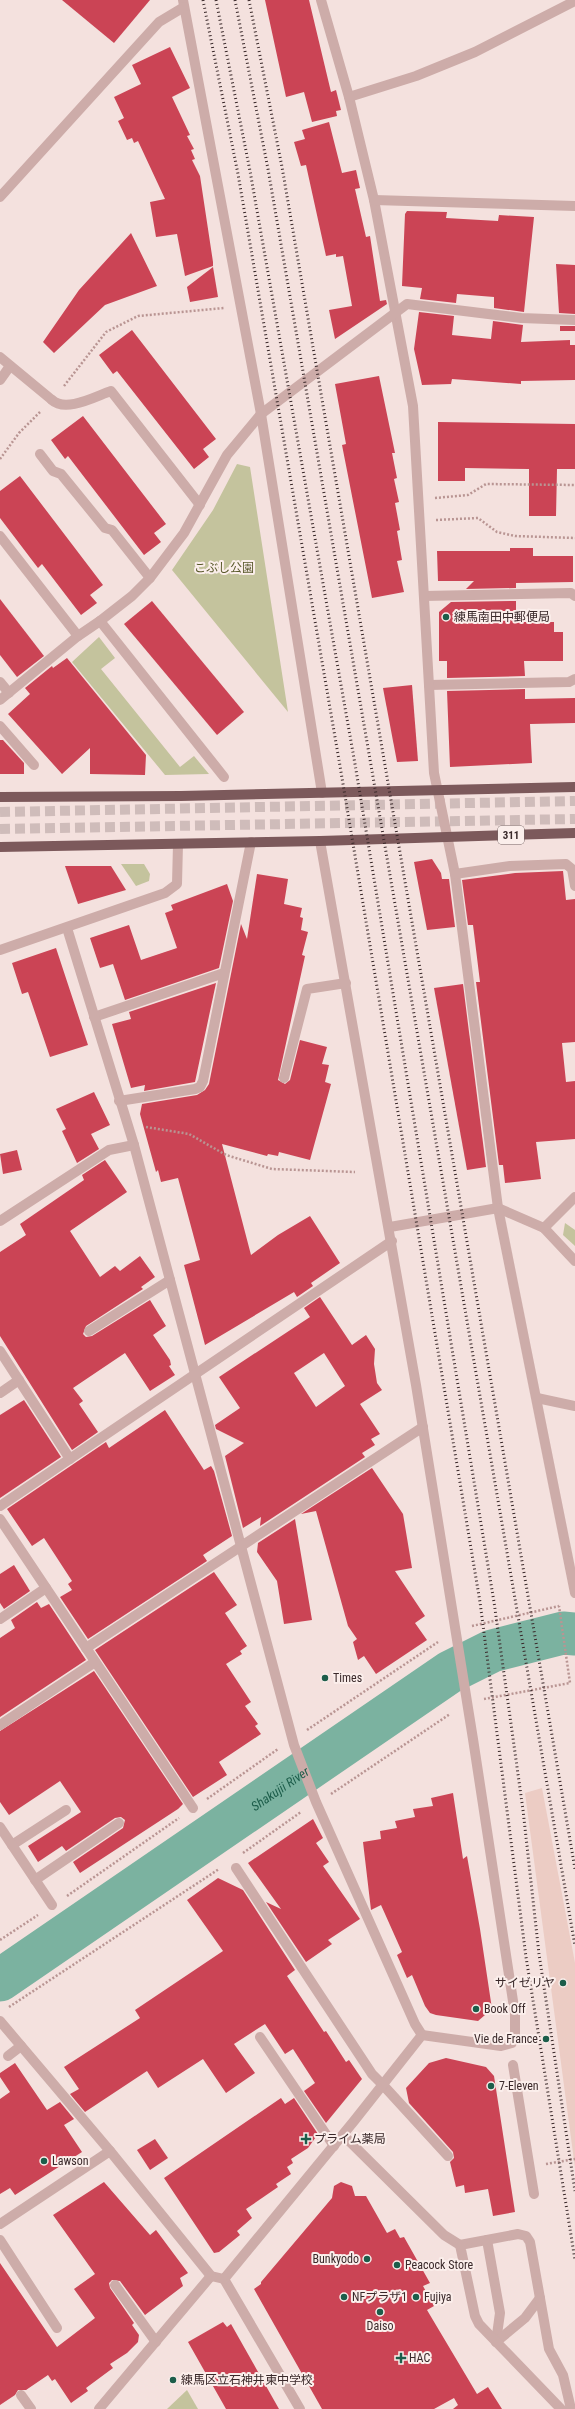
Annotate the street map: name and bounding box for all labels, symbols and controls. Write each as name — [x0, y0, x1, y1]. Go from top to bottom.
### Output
park label: こぶし公園 — [194, 561, 254, 575]
place label: 練馬南田中郵便局 — [454, 610, 550, 624]
marker: 練馬南田中郵便局 — [441, 612, 451, 622]
road number: 311 — [498, 826, 524, 844]
place label: Times — [333, 1671, 362, 1685]
marker: Times — [320, 1673, 330, 1683]
water label: Shakujii River — [248, 1763, 312, 1814]
place label: サイゼリヤ — [495, 1976, 555, 1990]
marker: サイゼリヤ — [558, 1978, 568, 1988]
place label: Book Off — [484, 2002, 526, 2016]
marker: Book Off — [471, 2004, 481, 2014]
place label: Vie de France — [474, 2032, 538, 2046]
marker: Vie de France — [541, 2034, 551, 2044]
place label: 7-Eleven — [499, 2079, 539, 2093]
marker: 7-Eleven — [486, 2081, 496, 2091]
place label: プライム薬局 — [314, 2132, 386, 2146]
marker: プライム薬局 — [301, 2134, 311, 2144]
place label: Lawson — [52, 2154, 89, 2168]
marker: Lawson — [39, 2156, 49, 2166]
place label: Bunkyodo — [313, 2252, 359, 2266]
marker: Bunkyodo — [362, 2254, 372, 2264]
place label: Peacock Store — [405, 2258, 473, 2272]
marker: Peacock Store — [392, 2260, 402, 2270]
place label: NFプラザ1 — [352, 2290, 407, 2304]
place label: Fujiya — [424, 2290, 452, 2304]
marker: NFプラザ1 — [339, 2292, 349, 2302]
marker: Fujiya — [411, 2292, 421, 2302]
marker: Daiso — [375, 2307, 385, 2317]
place label: Daiso — [367, 2319, 393, 2333]
place label: HAC — [409, 2351, 430, 2365]
marker: HAC — [396, 2353, 406, 2363]
place label: 練馬区立石神井東中学校 — [181, 2373, 313, 2387]
marker: 練馬区立石神井東中学校 — [168, 2375, 178, 2385]

